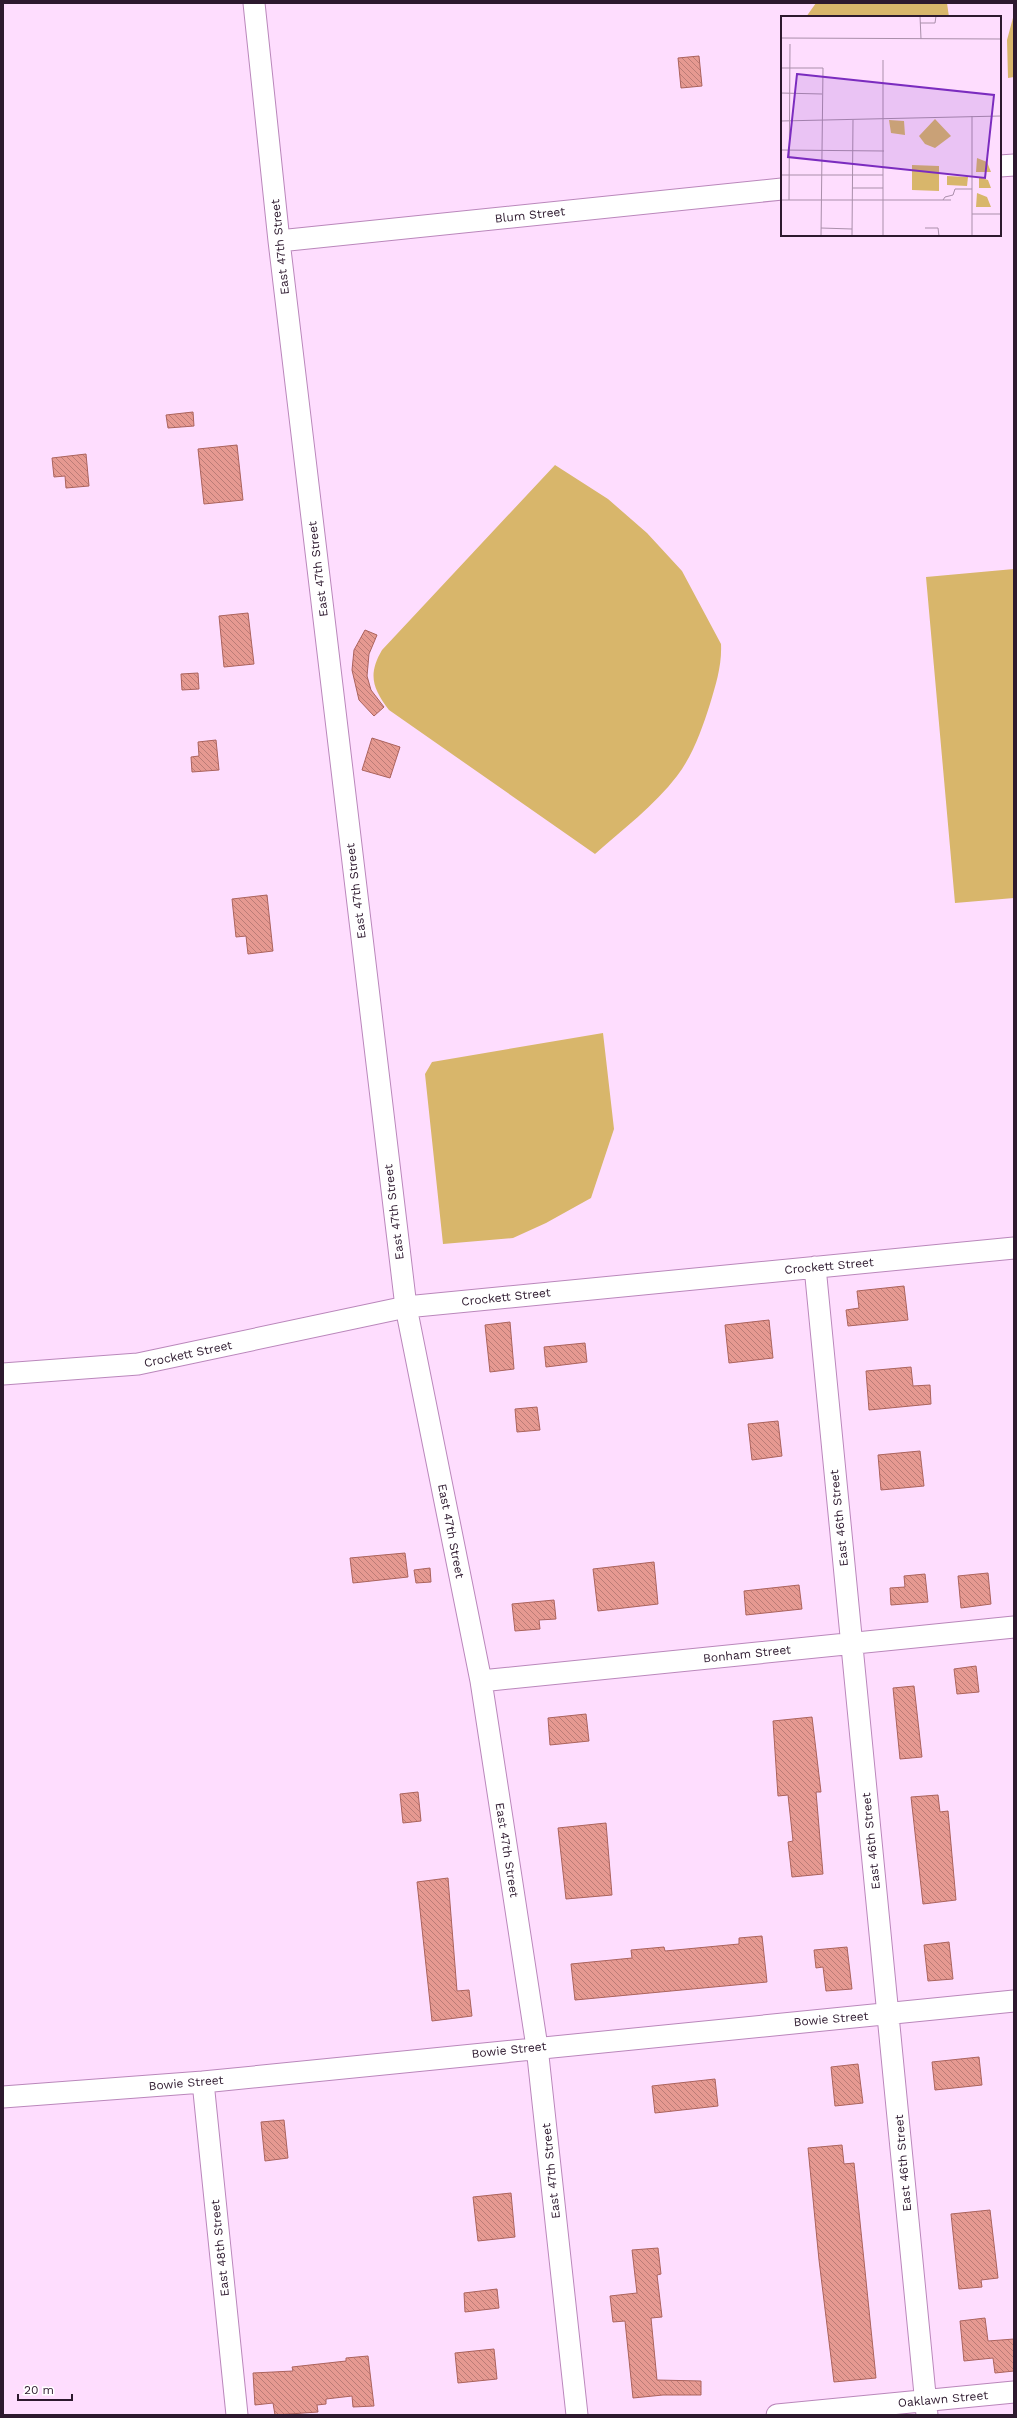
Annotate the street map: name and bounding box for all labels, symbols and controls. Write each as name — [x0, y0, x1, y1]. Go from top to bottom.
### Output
inset map — [781, 16, 1001, 236]
street label: East 47th Street — [268, 199, 292, 295]
street label: Blum Street — [494, 204, 566, 226]
street label: East 47th Street — [305, 520, 331, 618]
street label: East 47th Street — [343, 842, 369, 940]
street label: East 47th Street — [381, 1163, 407, 1261]
street label: Crockett Street — [784, 1255, 874, 1277]
street label: Crockett Street — [461, 1285, 551, 1309]
street label: Crockett Street — [143, 1338, 233, 1370]
street label: East 46th Street — [827, 1469, 851, 1567]
street label: East 47th Street — [435, 1483, 467, 1579]
street label: Bonham Street — [702, 1642, 792, 1666]
street label: East 46th Street — [859, 1792, 883, 1890]
street label: East 47th Street — [493, 1801, 521, 1899]
street label: Bowie Street — [793, 2009, 869, 2029]
street label: Bowie Street — [471, 2039, 547, 2061]
street label: Bowie Street — [148, 2073, 224, 2093]
street label: East 46th Street — [892, 2114, 914, 2212]
street label: East 47th Street — [539, 2123, 563, 2219]
street label: East 48th Street — [208, 2199, 232, 2297]
scale bar — [18, 2376, 72, 2402]
text: 20 m — [24, 2383, 54, 2397]
street label: Oaklawn Street — [897, 2388, 989, 2410]

